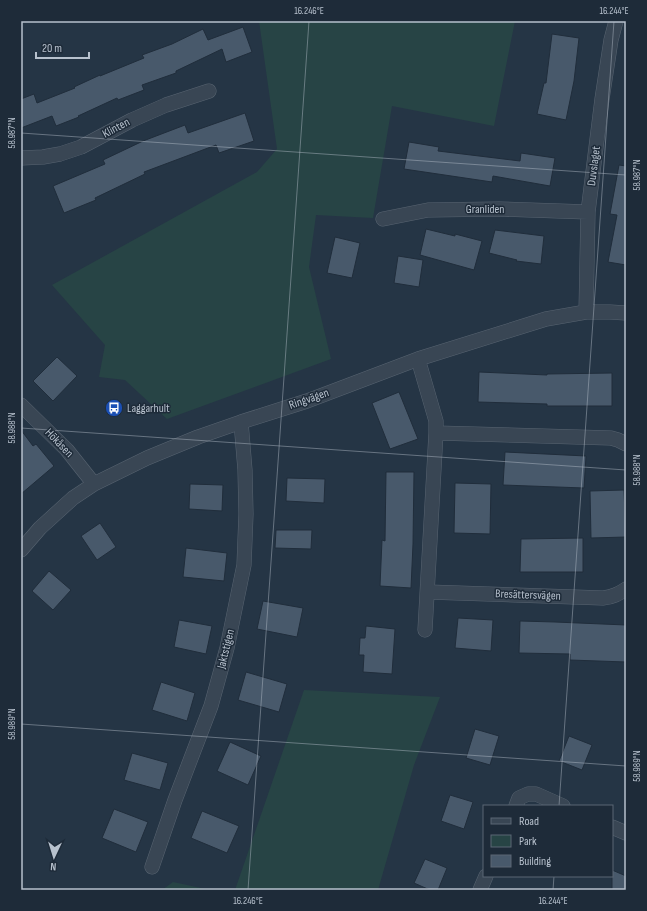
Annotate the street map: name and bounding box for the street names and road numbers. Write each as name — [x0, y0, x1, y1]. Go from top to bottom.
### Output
street label: Klinten — [100, 115, 132, 141]
street label: Duvslaget — [584, 145, 604, 187]
street label: Granliden — [466, 202, 504, 217]
street label: Ringvägen — [287, 385, 331, 413]
street label: Hökåsen — [42, 425, 76, 461]
street label: Bresättersvägen — [495, 586, 561, 604]
street label: Jaktstigen — [214, 628, 238, 671]

